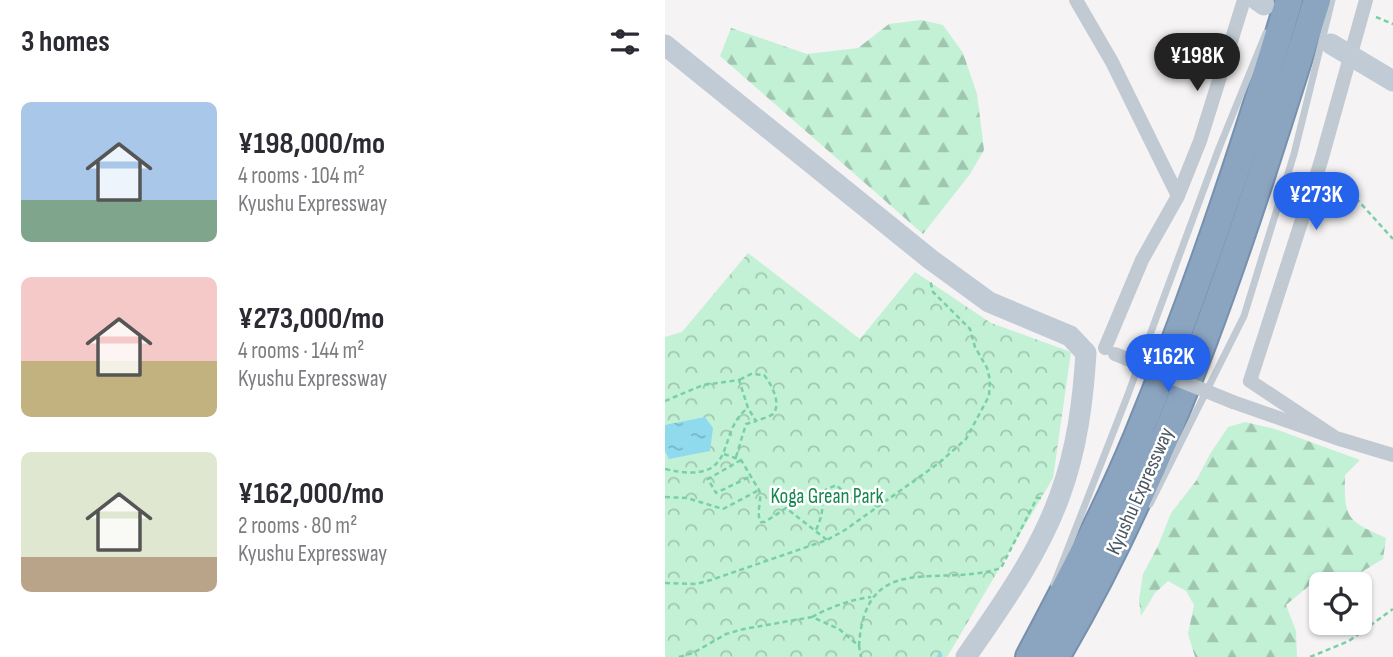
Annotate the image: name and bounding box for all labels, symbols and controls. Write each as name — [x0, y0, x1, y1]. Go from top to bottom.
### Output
icon: filters — [606, 23, 644, 61]
text: 3 homes — [21, 24, 110, 60]
pin: ¥198K — [1148, 34, 1246, 93]
text: ¥198K — [1170, 42, 1224, 70]
text: ¥198,000/mo — [238, 126, 385, 162]
icon: home — [77, 130, 161, 214]
text: 4 rooms · 104 m² — [238, 162, 365, 190]
pin: ¥273K — [1267, 173, 1365, 232]
text: ¥273K — [1289, 181, 1343, 209]
text: Kyushu Expressway — [238, 190, 387, 218]
text: ¥273,000/mo — [238, 301, 384, 337]
icon: home — [77, 305, 161, 389]
pin: ¥162K — [1119, 334, 1217, 394]
text: 4 rooms · 144 m² — [238, 337, 364, 365]
text: ¥162K — [1141, 343, 1195, 371]
text: Kyushu Expressway — [238, 365, 387, 393]
street label: Kyushu Expressway — [1101, 424, 1179, 558]
text: ¥162,000/mo — [238, 476, 384, 512]
icon: home — [77, 480, 161, 564]
park label: Koga Grean Park — [770, 484, 884, 509]
text: 2 rooms · 80 m² — [238, 512, 357, 540]
text: Kyushu Expressway — [238, 540, 387, 568]
map controls — [1309, 572, 1372, 635]
button: locate — [1309, 572, 1372, 635]

